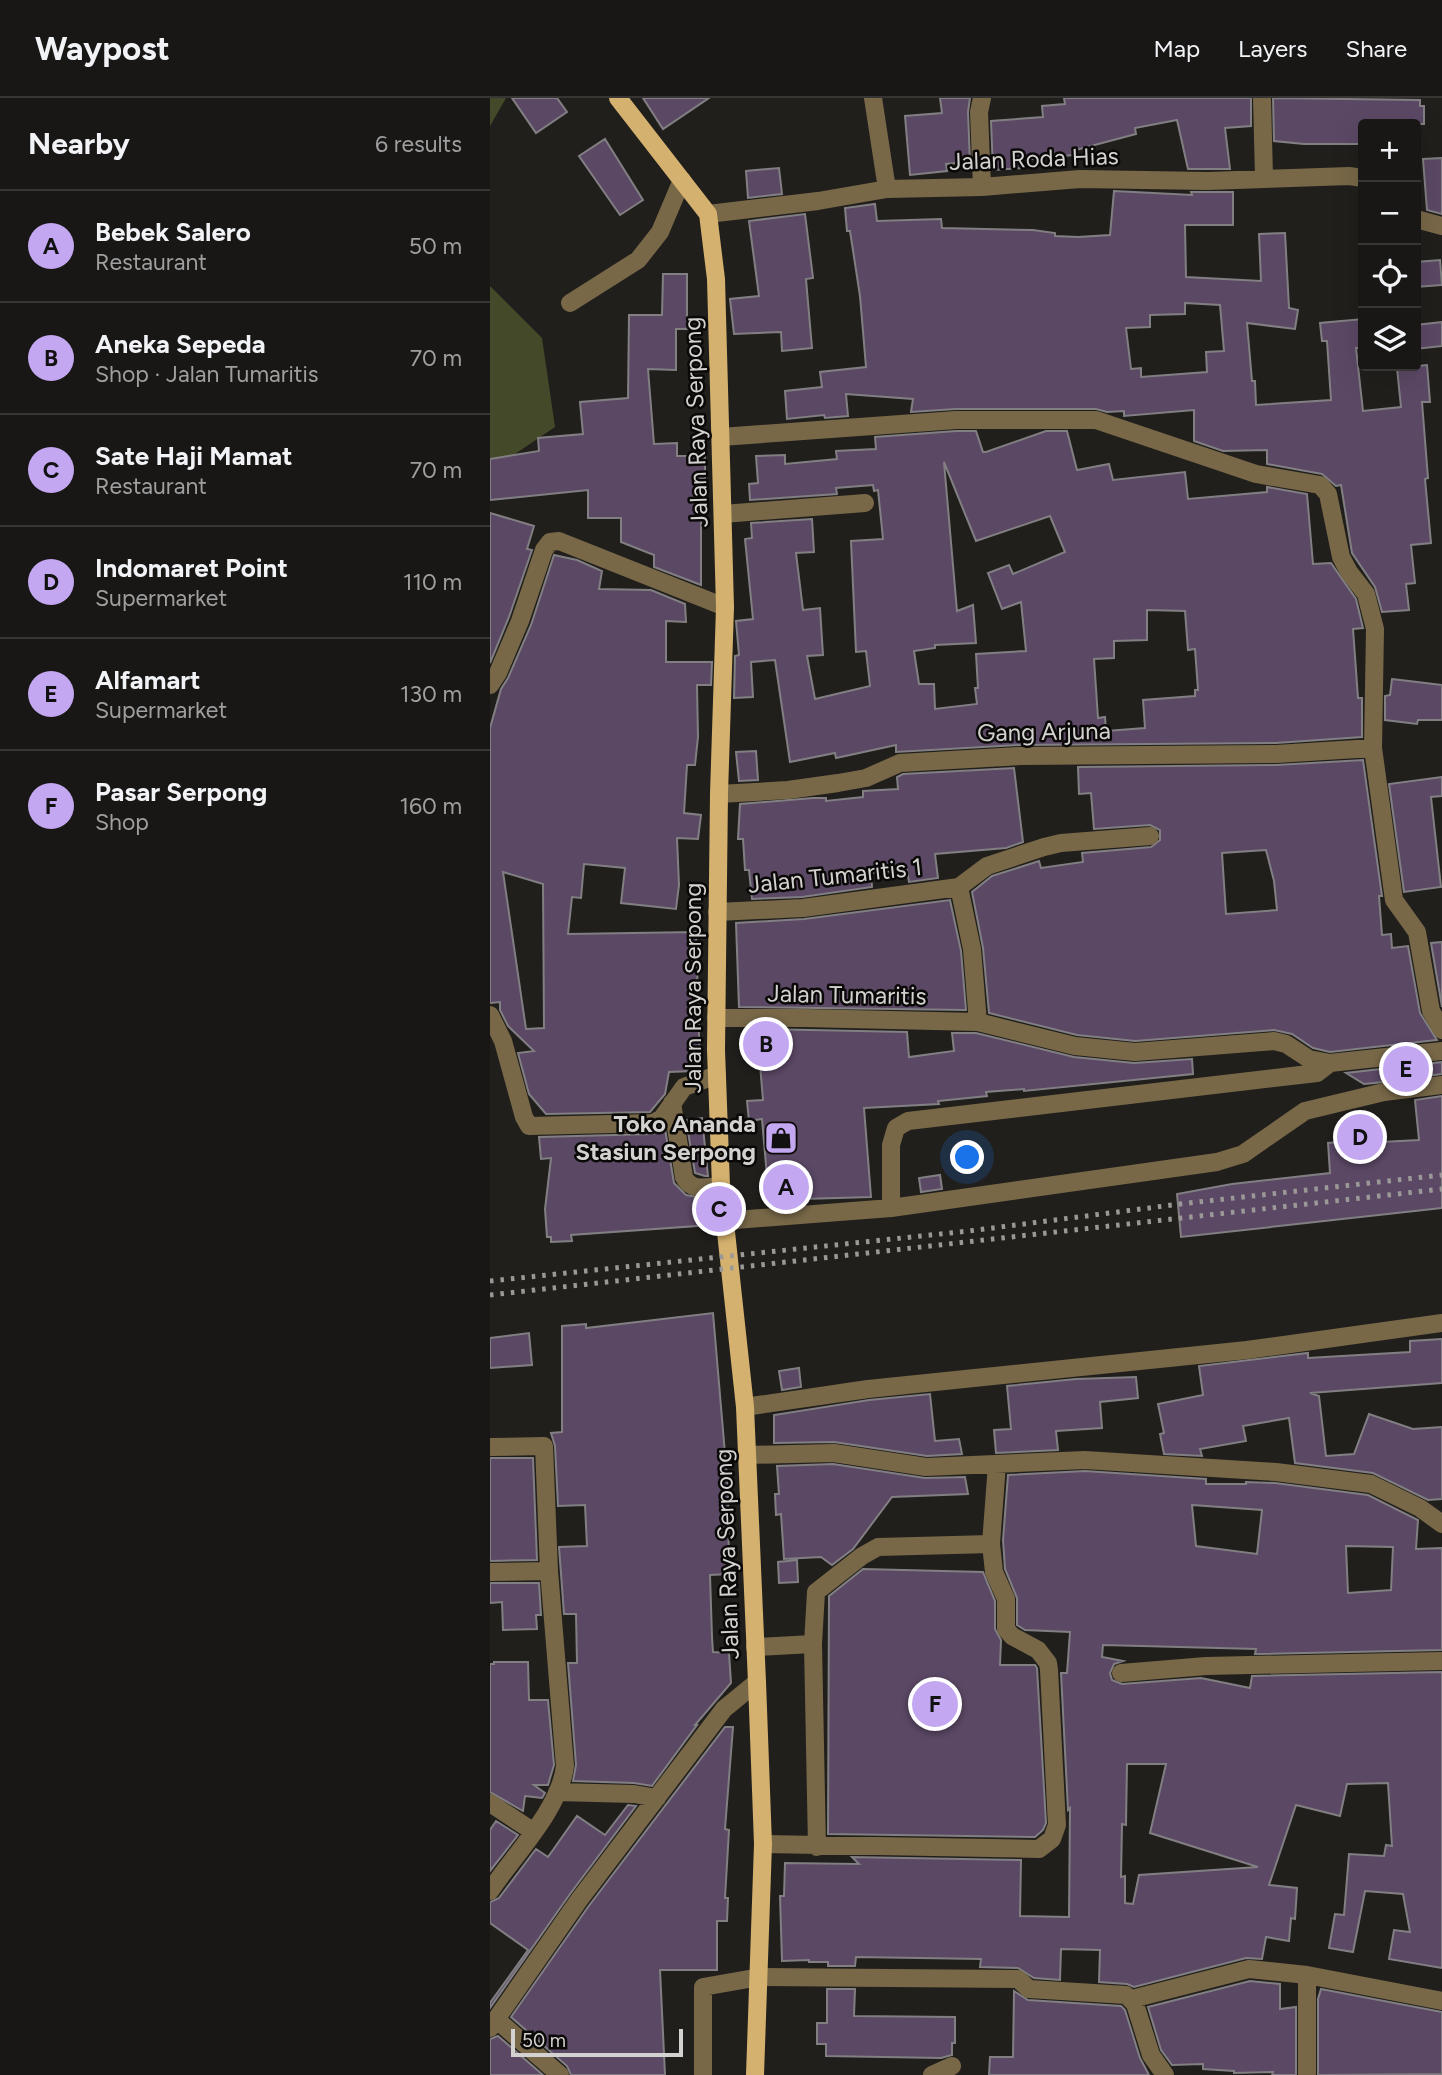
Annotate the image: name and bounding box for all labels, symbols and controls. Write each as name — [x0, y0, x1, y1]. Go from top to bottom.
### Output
text: Waypost — [35, 29, 170, 68]
text: Map — [1153, 34, 1200, 63]
text: Layers — [1238, 34, 1307, 63]
text: Share — [1345, 34, 1407, 63]
map controls — [1358, 119, 1421, 371]
button: + — [1358, 119, 1421, 182]
text: Nearby — [28, 125, 130, 162]
text: 6 results — [375, 130, 462, 158]
street label: Jalan Roda Hias — [949, 141, 1119, 176]
button: − — [1358, 182, 1421, 245]
text: Bebek Salero — [95, 216, 251, 248]
text: A — [43, 232, 59, 260]
text: 50 m — [409, 232, 462, 260]
button: locate — [1358, 245, 1421, 308]
text: Restaurant — [95, 248, 207, 276]
button: layers — [1358, 308, 1421, 371]
street label: Jalan Raya Serpong — [677, 316, 714, 528]
text: Aneka Sepeda — [95, 328, 266, 360]
text: B — [44, 344, 58, 372]
text: 70 m — [410, 344, 462, 372]
text: Shop · Jalan Tumaritis — [95, 360, 319, 388]
text: Sate Haji Mamat — [95, 440, 293, 472]
text: C — [43, 456, 59, 484]
text: 70 m — [410, 456, 462, 484]
text: Restaurant — [95, 472, 207, 500]
text: Indomaret Point — [95, 552, 288, 584]
text: D — [43, 568, 59, 596]
text: 110 m — [403, 568, 462, 596]
text: Supermarket — [95, 584, 227, 612]
text: Alfamart — [95, 664, 201, 696]
text: E — [44, 680, 58, 708]
text: 130 m — [400, 680, 462, 708]
text: Supermarket — [95, 696, 227, 724]
street label: Gang Arjuna — [977, 716, 1111, 747]
text: Pasar Serpong — [95, 776, 267, 808]
text: F — [45, 792, 57, 820]
text: 160 m — [399, 792, 462, 820]
text: Shop — [95, 808, 149, 836]
street label: Jalan Tumaritis 1 — [746, 852, 923, 899]
street label: Jalan Raya Serpong — [678, 883, 707, 1093]
street label: Jalan Tumaritis — [767, 979, 927, 1010]
pin: B — [743, 1018, 789, 1070]
pin: E — [1383, 1043, 1429, 1095]
place label: Toko Ananda Stasiun Serpong — [575, 1109, 756, 1166]
pin: D — [1337, 1111, 1383, 1163]
shop icon: Toko Ananda Stasiun Serpong — [762, 1119, 800, 1157]
your location — [950, 1140, 984, 1174]
pin: A — [763, 1161, 809, 1213]
pin: C — [696, 1183, 742, 1235]
street label: Jalan Raya Serpong — [708, 1448, 745, 1660]
pin: F — [912, 1678, 958, 1730]
scale bar — [511, 2026, 682, 2058]
text: 50 m — [522, 2029, 566, 2052]

